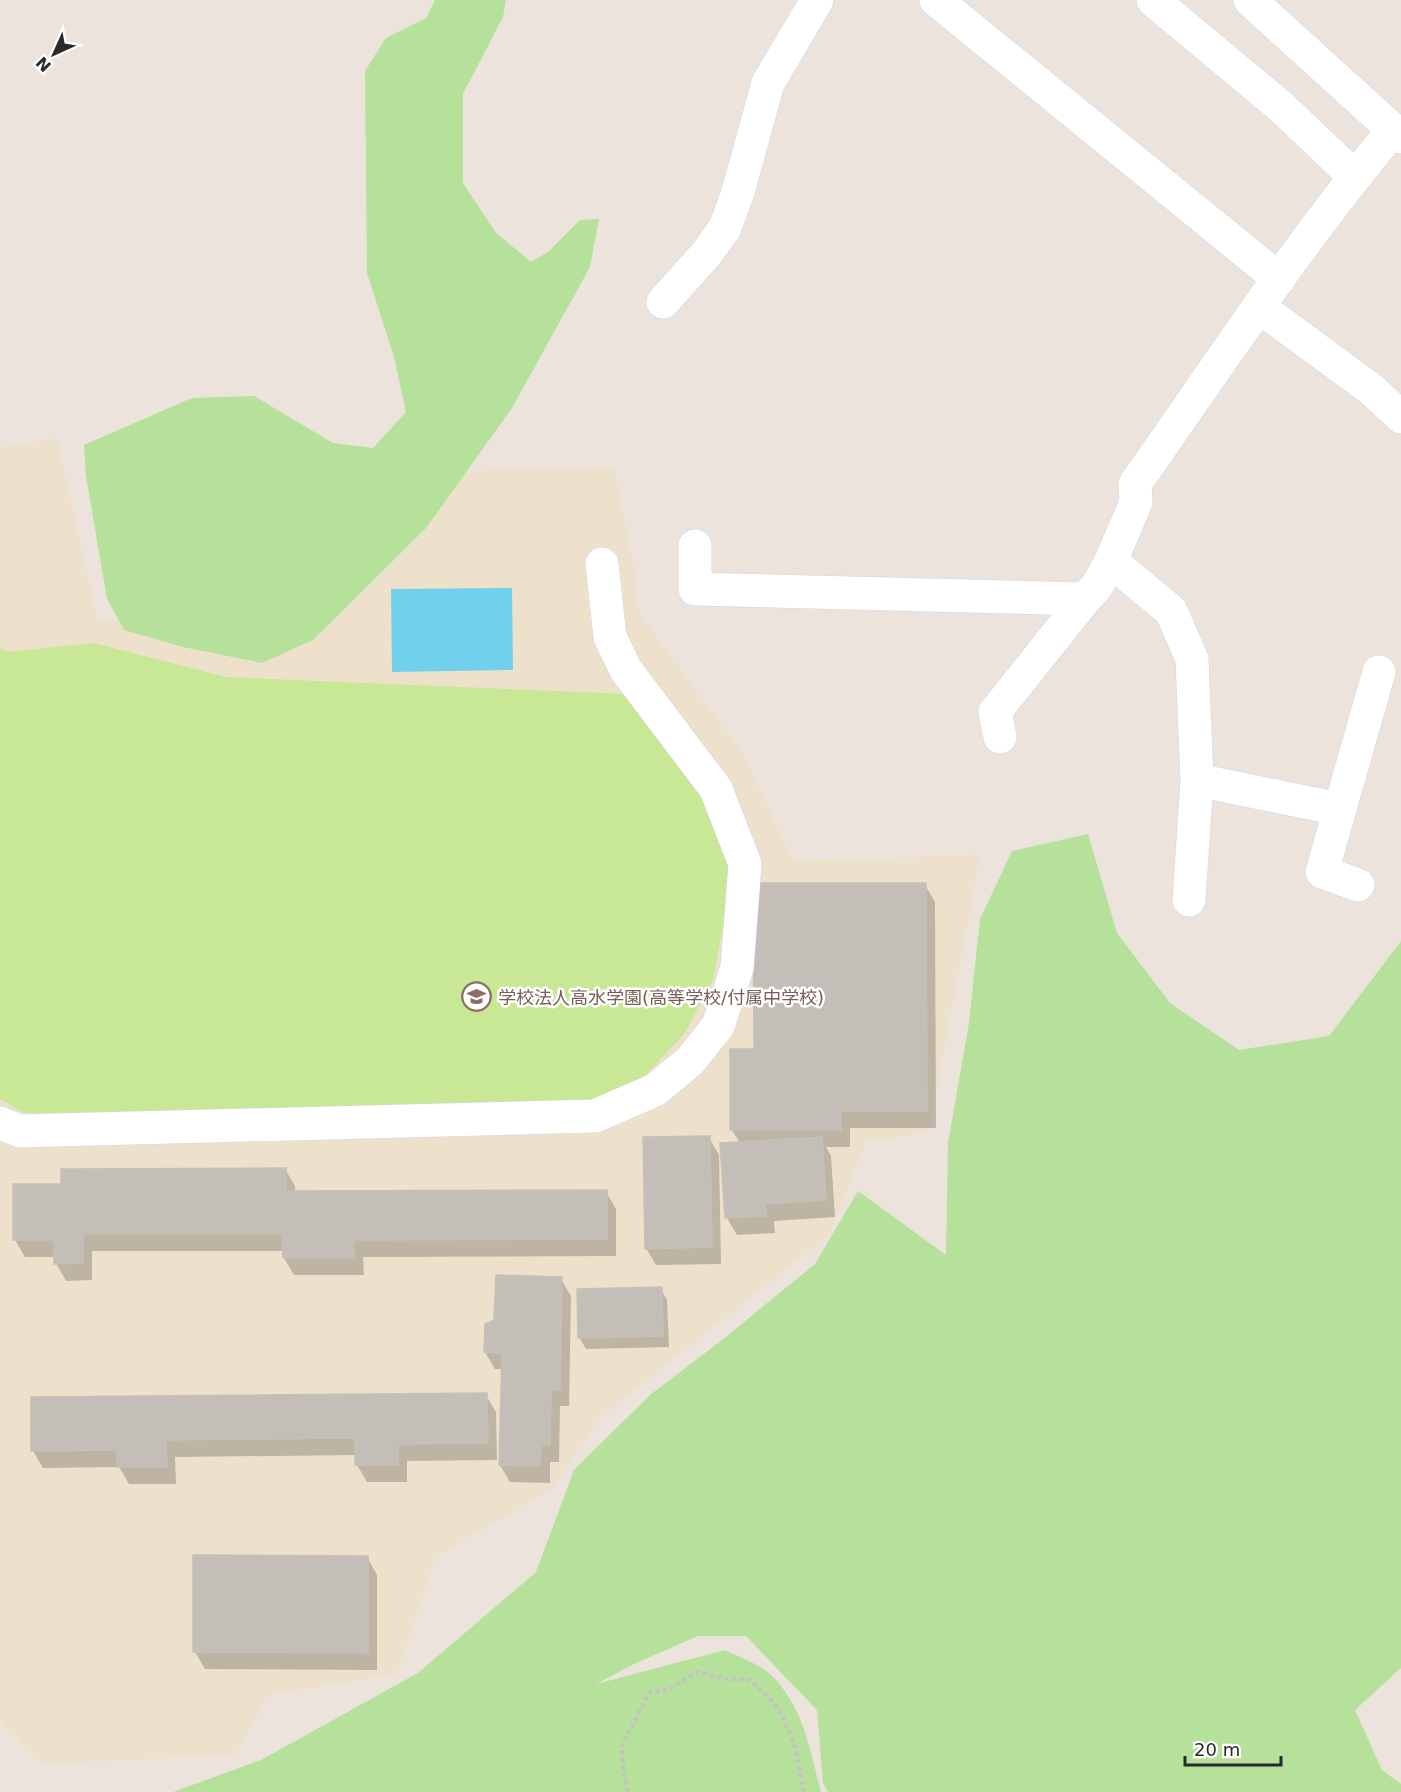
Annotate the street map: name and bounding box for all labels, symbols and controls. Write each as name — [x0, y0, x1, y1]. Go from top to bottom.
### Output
north arrow — [24, 24, 84, 84]
text: N — [32, 53, 55, 76]
school or university icon: 学校法人高水学園(高等学校/付属中学校) — [461, 981, 493, 1013]
place label: 学校法人高水学園(高等学校/付属中学校) — [498, 987, 824, 1008]
scale bar — [1185, 1729, 1281, 1767]
text: 20 m — [1194, 1739, 1240, 1760]

